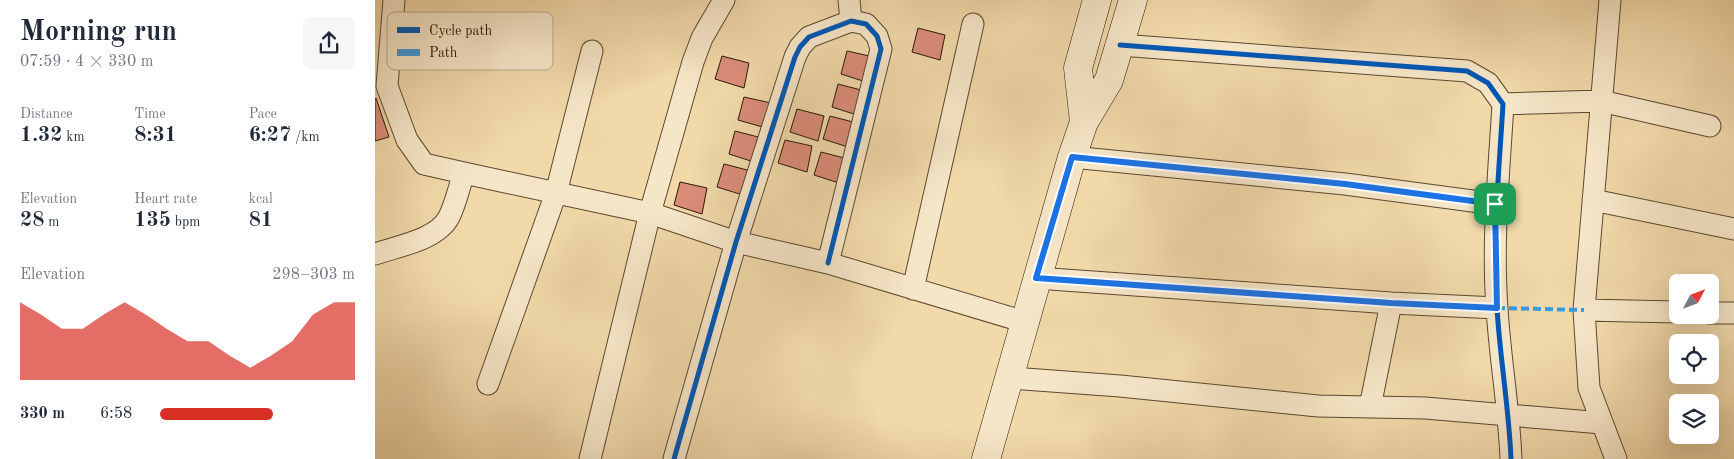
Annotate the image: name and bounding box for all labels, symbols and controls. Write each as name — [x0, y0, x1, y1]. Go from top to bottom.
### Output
legend — [387, 12, 553, 70]
button: share — [303, 17, 355, 69]
text: Morning run — [20, 19, 177, 47]
text: Cycle path — [429, 24, 492, 38]
text: Path — [429, 46, 458, 60]
text: 07:59 · 4 × 330 m — [20, 54, 153, 70]
text: Distance — [20, 107, 73, 121]
text: Time — [134, 107, 166, 121]
text: Pace — [249, 107, 277, 121]
text: 1.32 — [20, 125, 62, 146]
text: 8:31 — [134, 125, 177, 146]
text: 6:27 — [249, 125, 291, 146]
text: km — [62, 130, 85, 144]
text: /km — [291, 130, 320, 144]
pin — [1474, 183, 1516, 225]
icon: arrive — [1481, 190, 1509, 218]
text: Elevation — [20, 192, 77, 206]
text: Heart rate — [134, 192, 197, 206]
text: kcal — [249, 192, 273, 206]
text: 28 — [20, 210, 44, 231]
text: 135 — [134, 210, 171, 231]
text: 81 — [249, 210, 273, 231]
text: m — [44, 215, 59, 229]
text: bpm — [171, 215, 200, 229]
text: Elevation — [20, 267, 85, 283]
text: 298–303 m — [272, 267, 355, 283]
north arrow — [1669, 274, 1719, 324]
map controls — [1669, 274, 1719, 444]
button: locate — [1669, 334, 1719, 384]
button: layers — [1669, 394, 1719, 444]
text: 330 m — [20, 406, 65, 422]
text: 6:58 — [100, 406, 132, 422]

